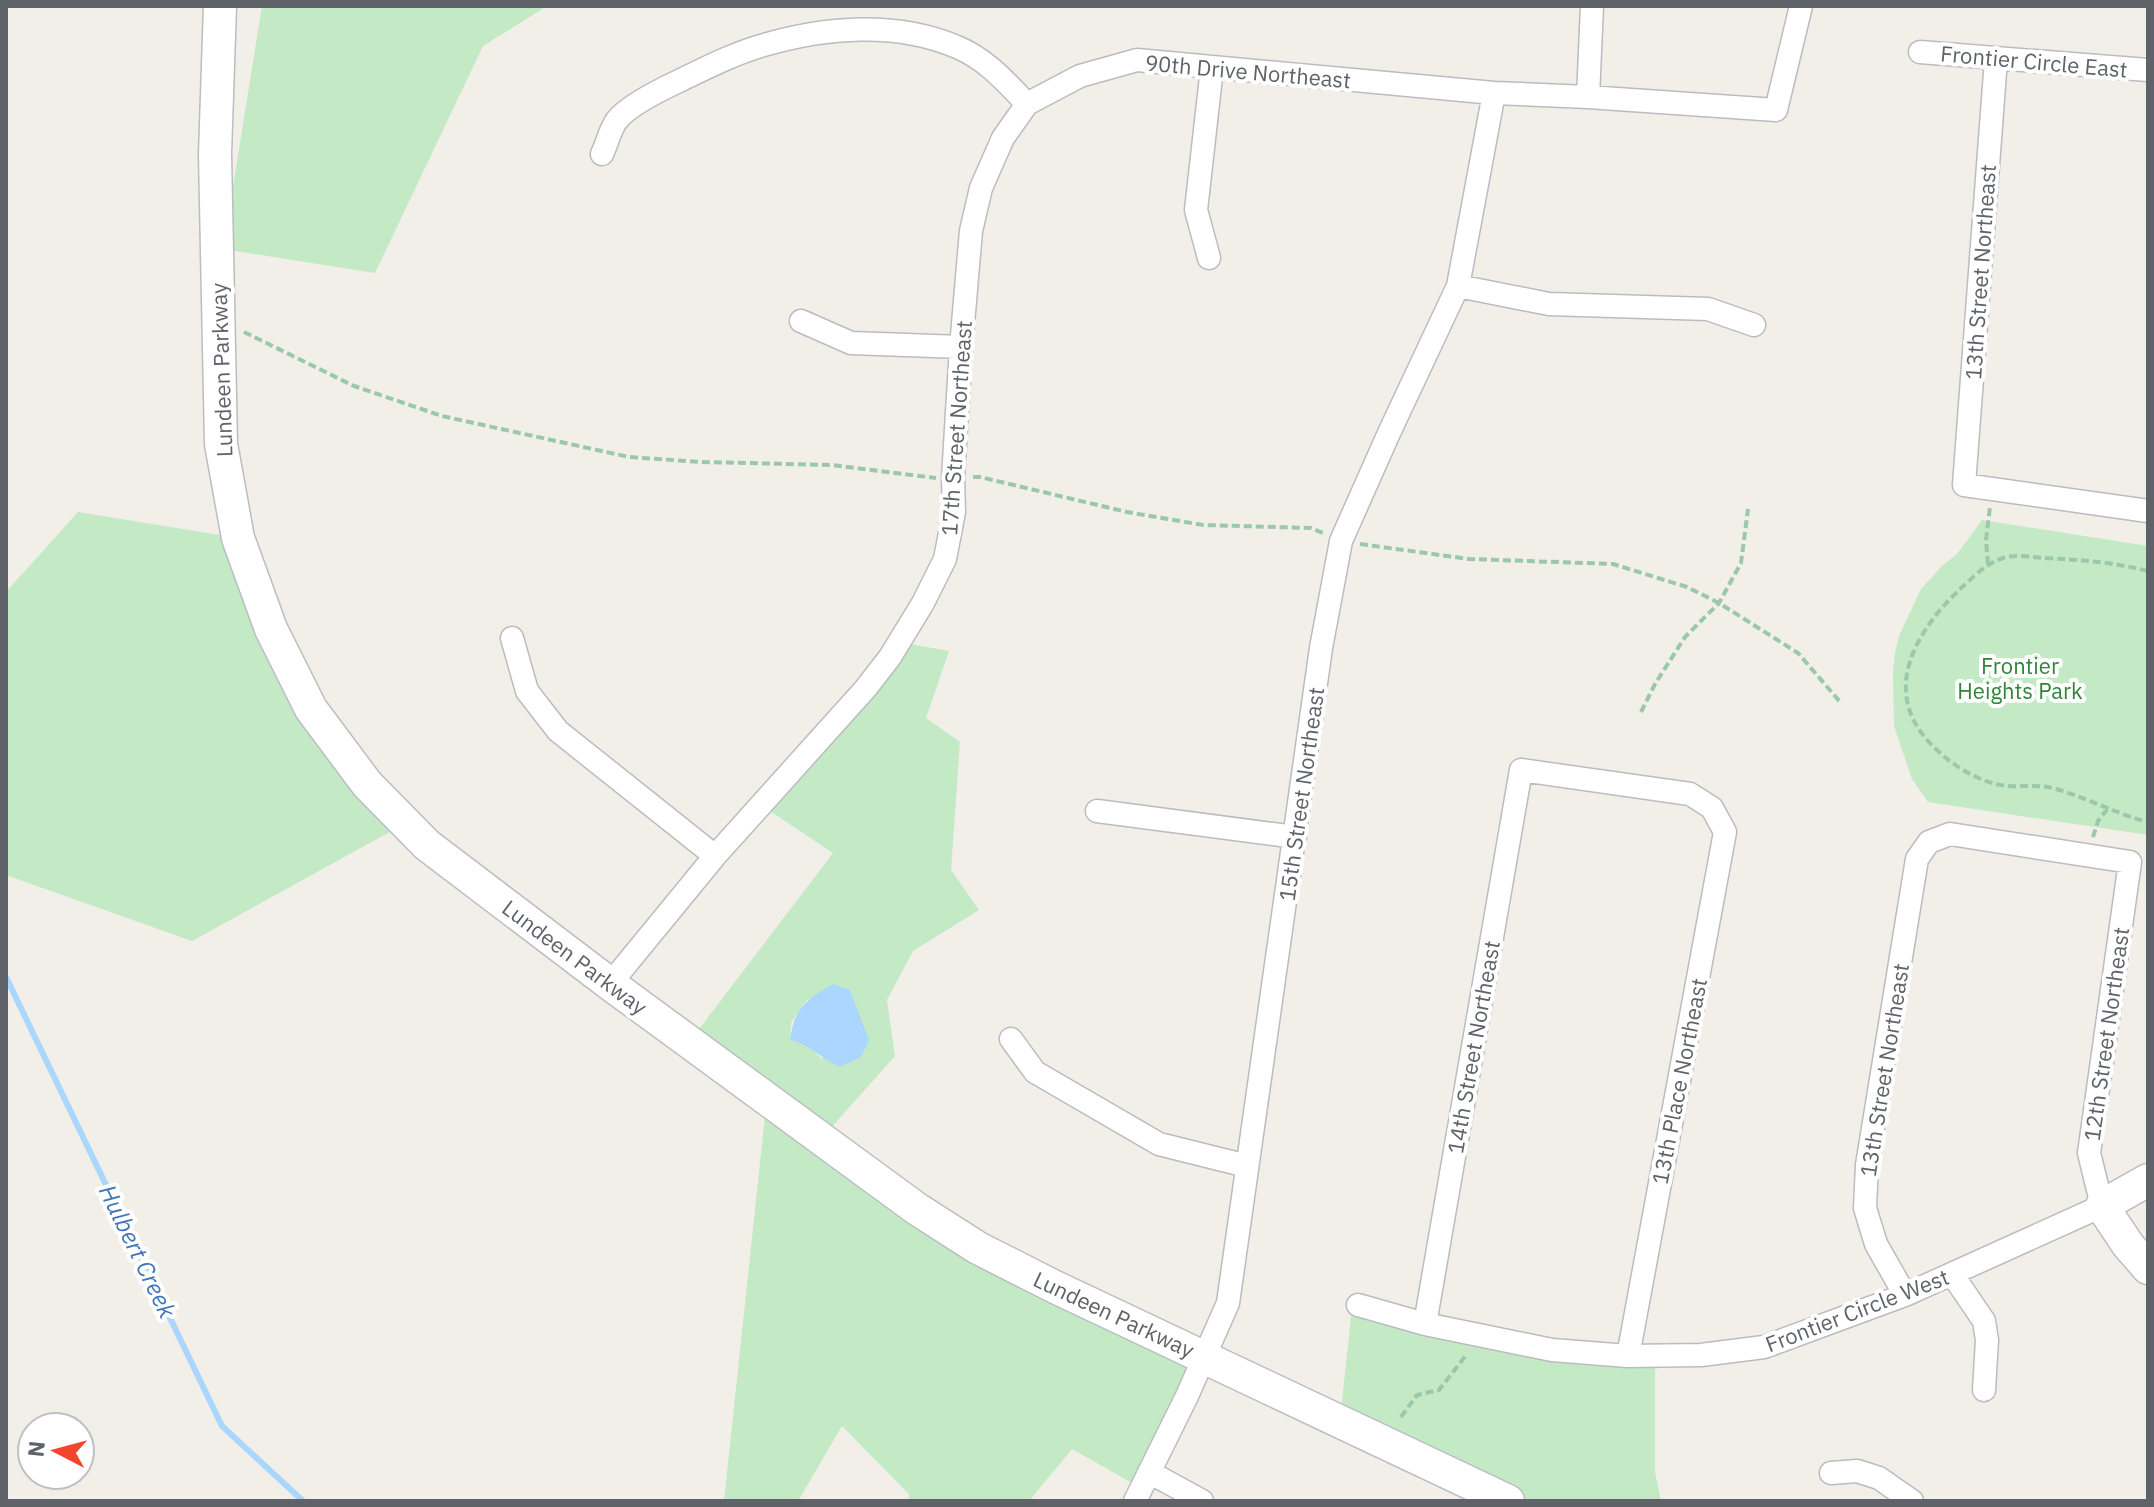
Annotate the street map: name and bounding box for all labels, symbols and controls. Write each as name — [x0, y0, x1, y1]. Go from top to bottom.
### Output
street label: Frontier Circle East — [1939, 38, 2129, 84]
street label: 90th Drive Northeast — [1144, 48, 1352, 94]
street label: 13th Street Northeast — [1958, 163, 2002, 381]
street label: Lundeen Parkway — [203, 282, 239, 458]
street label: 17th Street Northeast — [934, 319, 978, 537]
park label: Frontier Heights Park — [1957, 651, 2083, 705]
street label: 15th Street Northeast — [1272, 685, 1330, 903]
street label: Lundeen Parkway — [497, 893, 653, 1021]
street label: 12th Street Northeast — [2077, 925, 2135, 1143]
street label: 14th Street Northeast — [1440, 938, 1506, 1156]
street label: 13th Street Northeast — [1853, 961, 1915, 1179]
street label: 13th Place Northeast — [1645, 975, 1713, 1187]
water label: Hulbert Creek — [92, 1179, 184, 1323]
street label: Frontier Circle West — [1761, 1262, 1953, 1358]
street label: Lundeen Parkway — [1029, 1264, 1199, 1364]
north arrow — [16, 1411, 96, 1491]
text: N — [20, 1439, 51, 1458]

